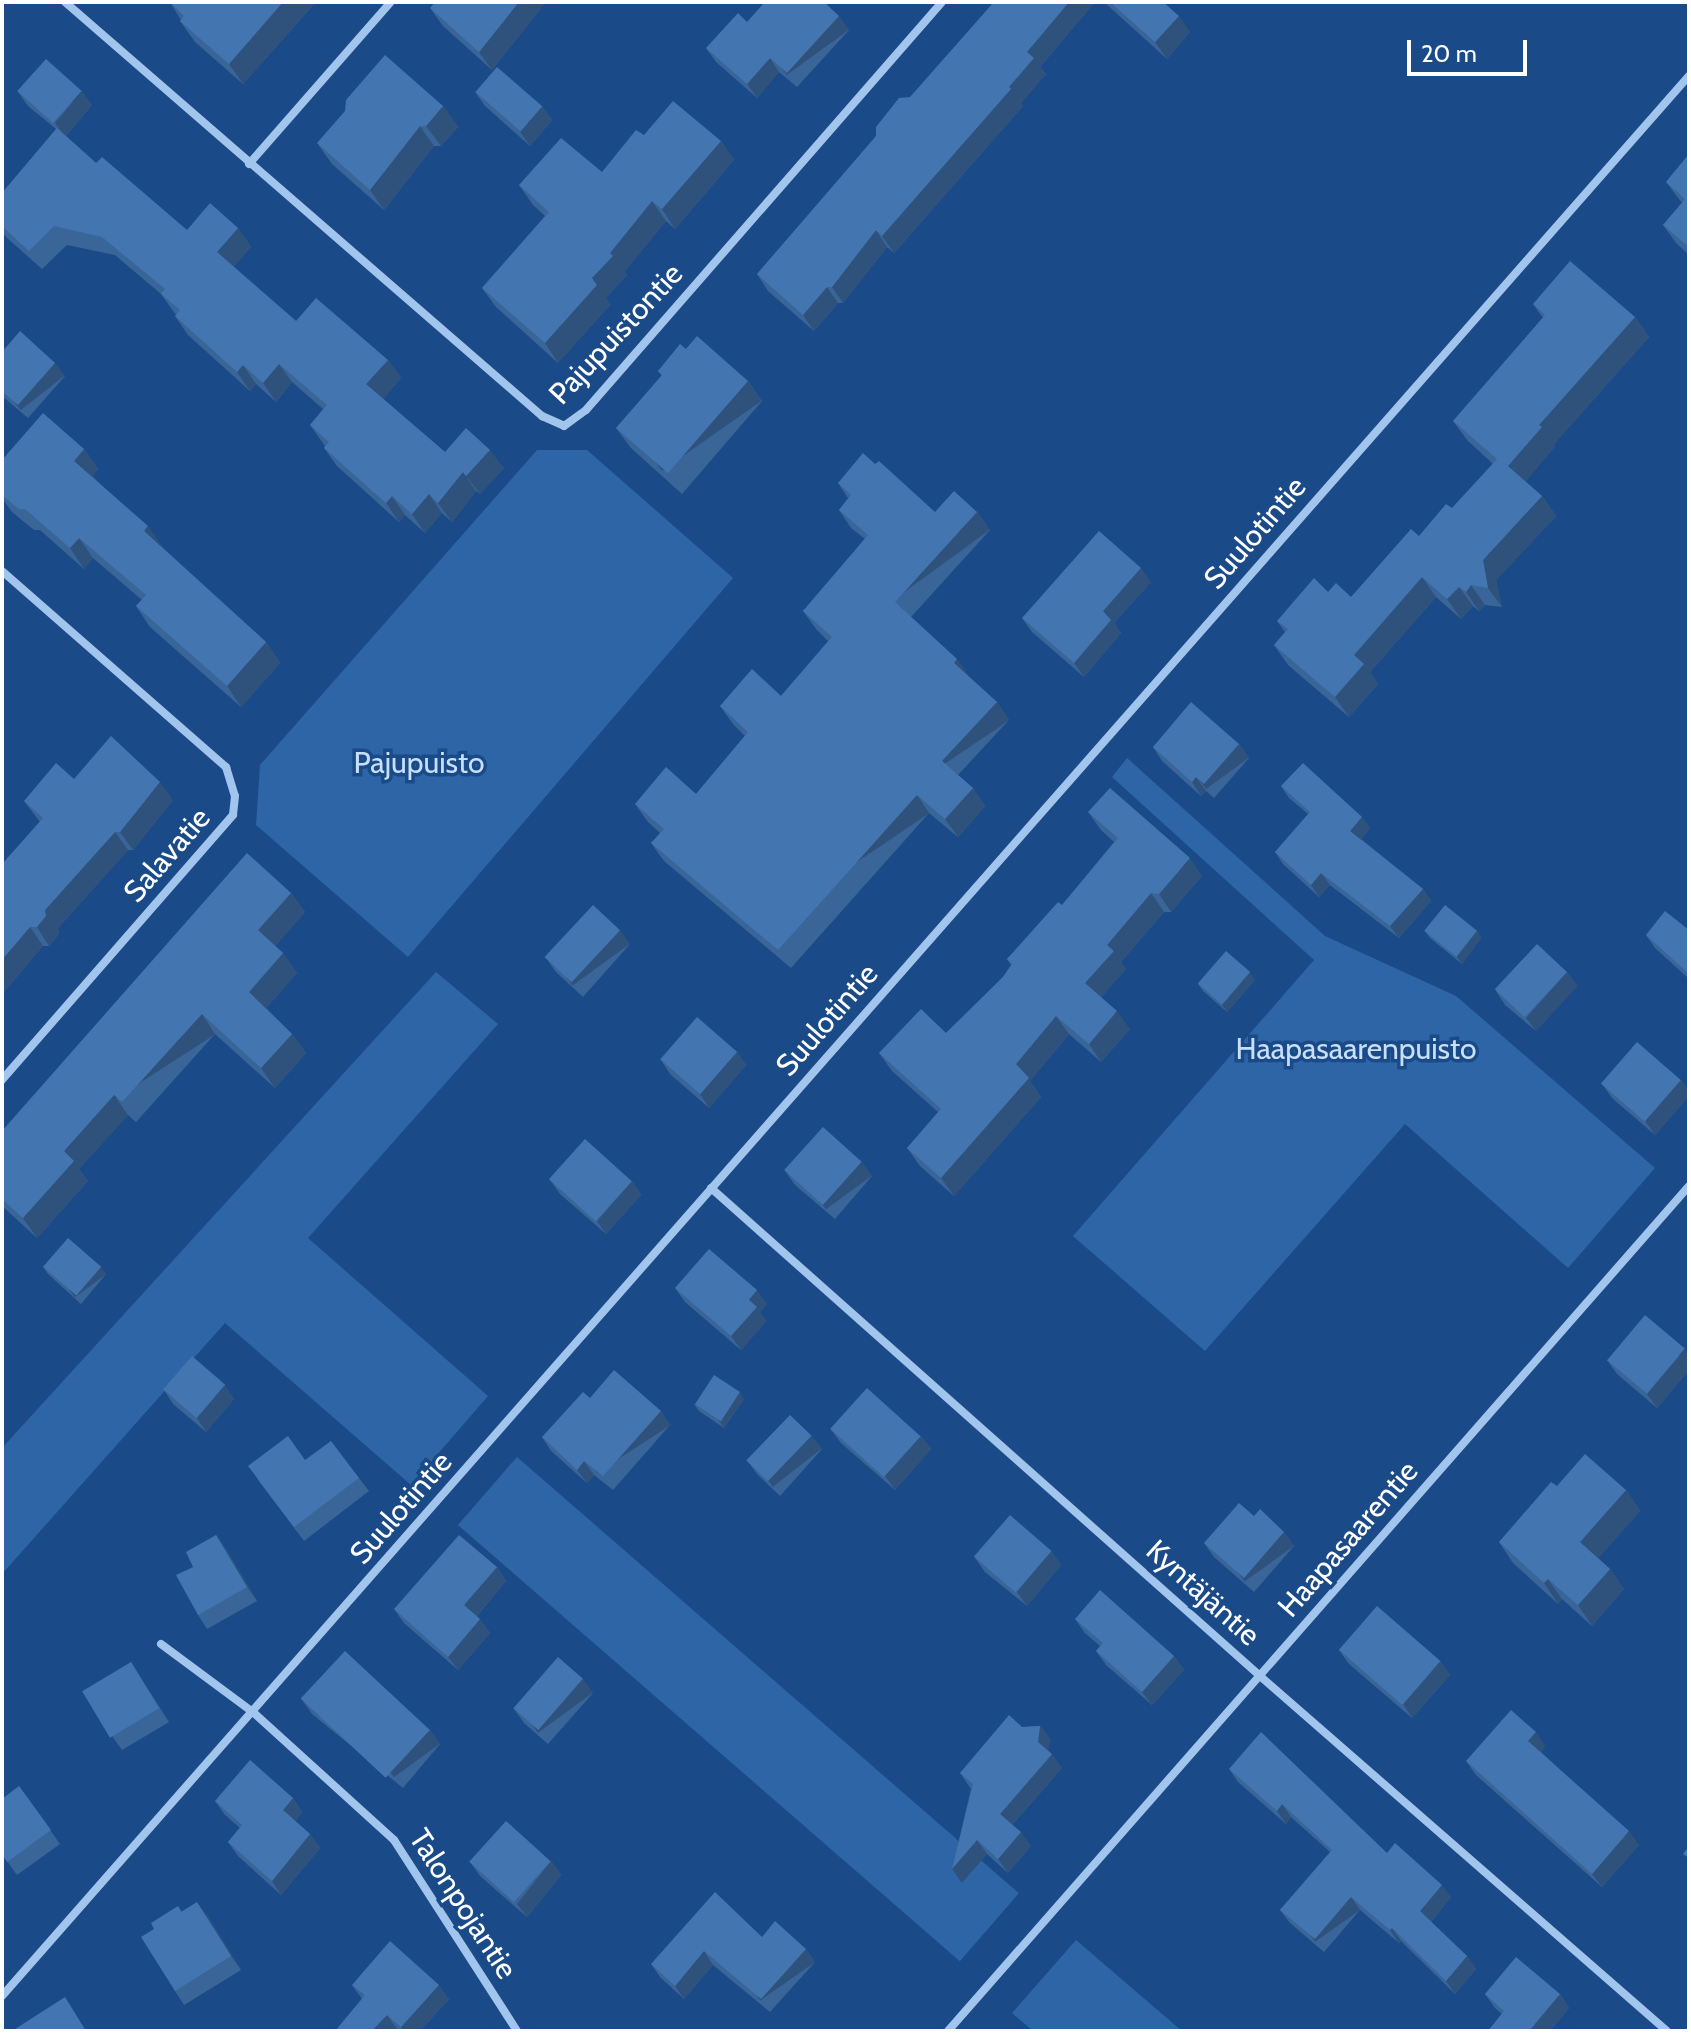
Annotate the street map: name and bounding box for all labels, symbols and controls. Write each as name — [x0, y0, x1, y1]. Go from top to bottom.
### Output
scale bar — [1411, 24, 1531, 74]
text: 20 m — [1421, 39, 1477, 68]
street label: Pajupuistontie — [542, 256, 690, 412]
street label: Suulotintie — [1197, 470, 1313, 596]
park label: Pajupuisto — [354, 745, 484, 781]
street label: Salavatie — [116, 800, 218, 910]
street label: Suulotintie — [769, 957, 885, 1083]
park label: Haapasaarenpuisto — [1236, 1031, 1476, 1067]
street label: Suulotintie — [343, 1445, 459, 1571]
street label: Haapasaarentie — [1271, 1454, 1425, 1624]
street label: Kyntäjäntie — [1139, 1533, 1267, 1653]
street label: Talonpojantie — [401, 1822, 525, 1986]

